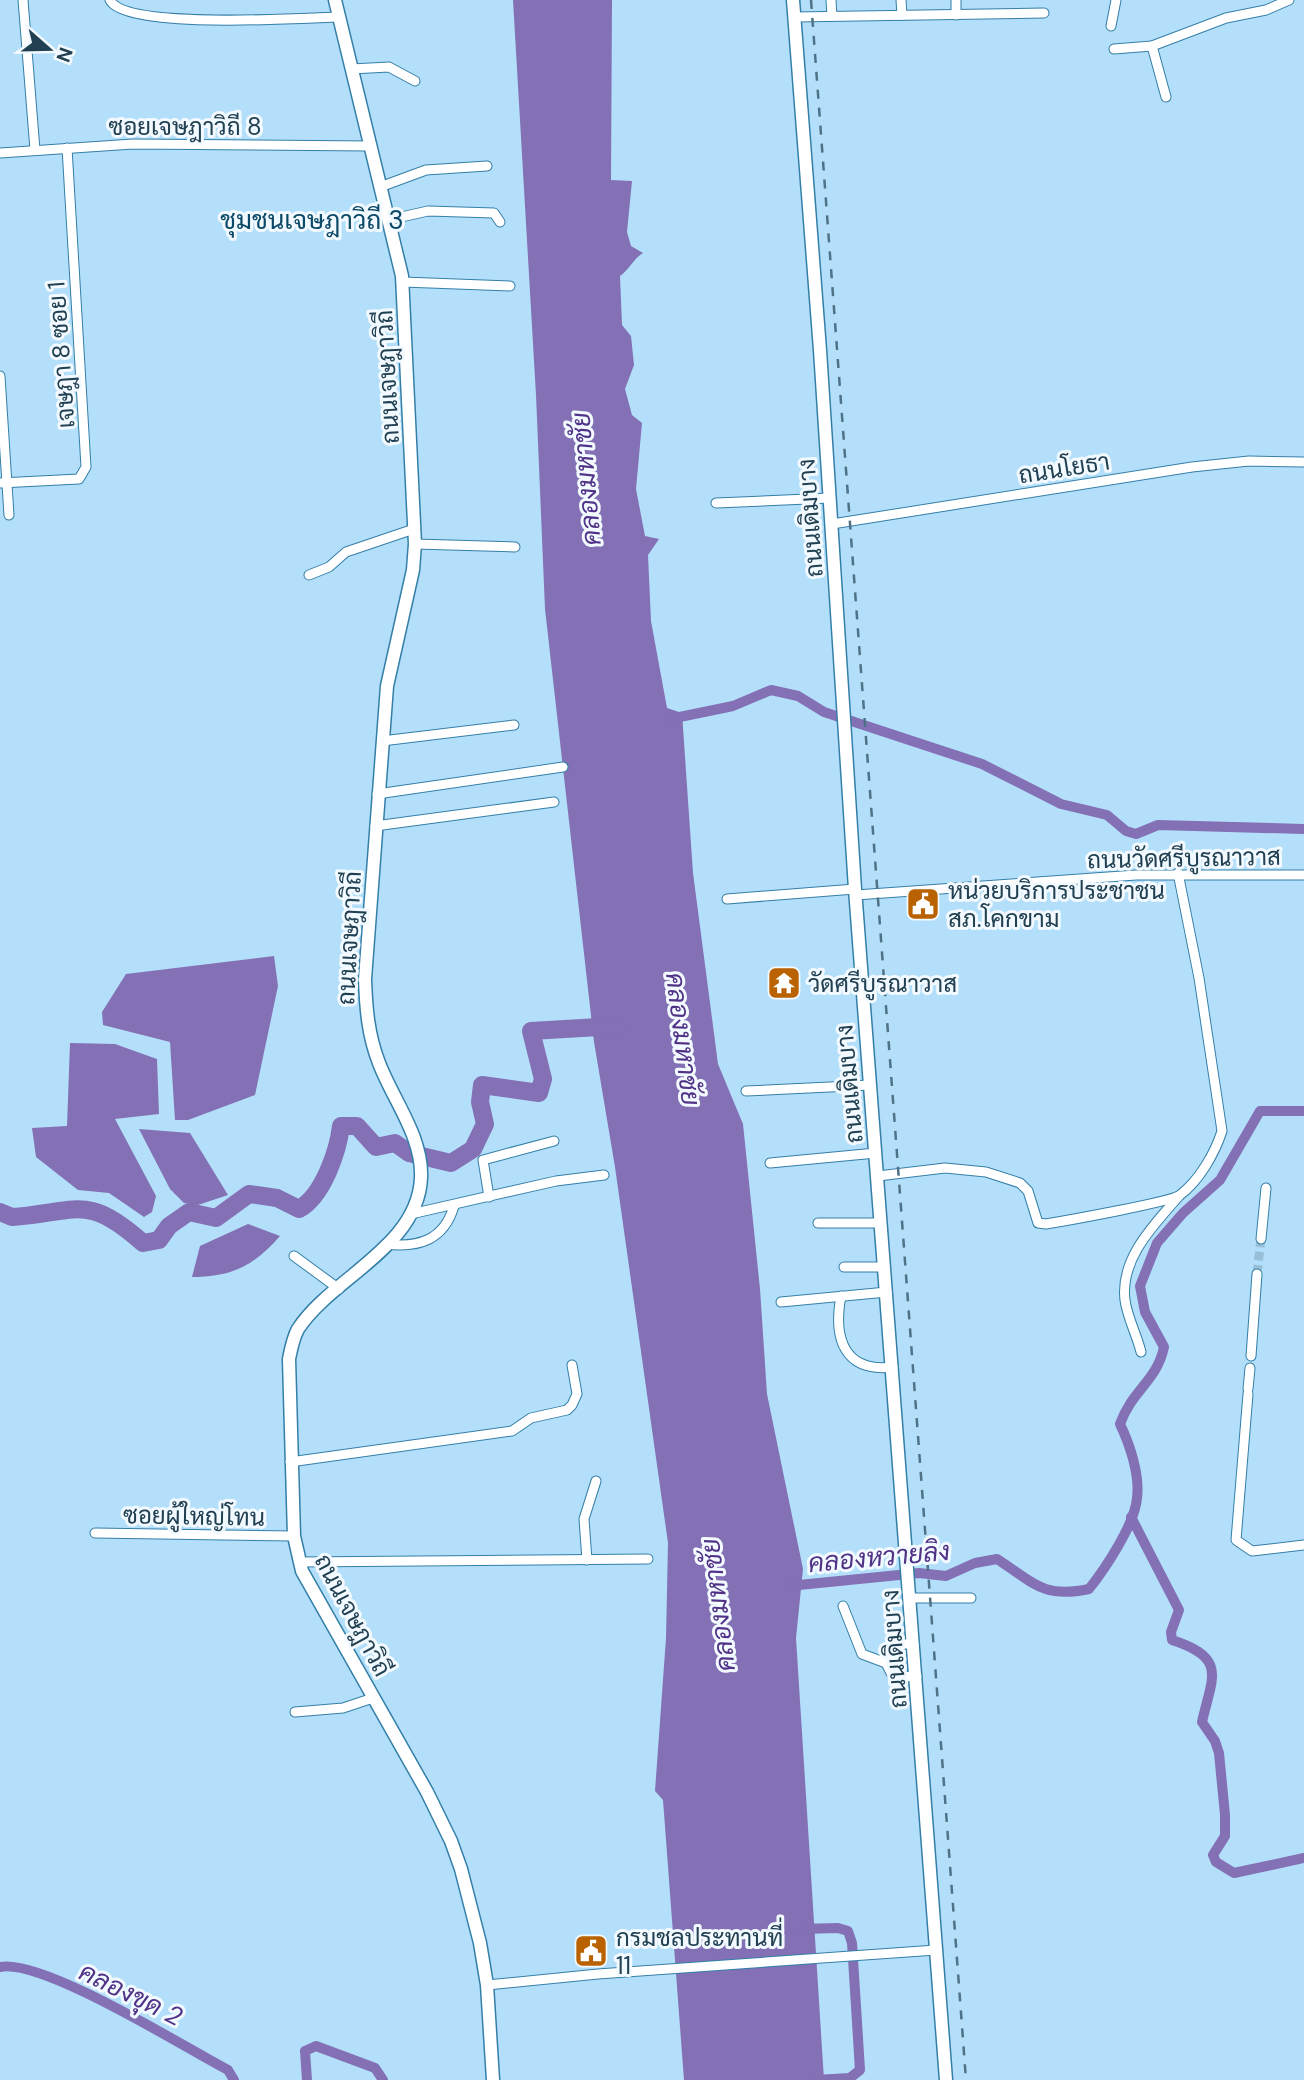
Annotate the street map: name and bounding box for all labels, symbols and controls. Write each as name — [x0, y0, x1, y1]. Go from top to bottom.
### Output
north arrow — [14, 14, 84, 84]
text: N — [50, 44, 79, 65]
street label: ซอยเจษฎาวิถี 8 — [108, 111, 262, 143]
district label: ชุมชนเจษฎาวิถี 3 — [220, 203, 404, 238]
street label: เจษฎา 8 ซอย 1 — [40, 280, 83, 430]
street label: ถนนเจษฎาวิถี — [368, 309, 407, 445]
water label: คลองมหาชัย — [563, 411, 609, 547]
street label: ถนนโยธา — [1016, 445, 1112, 491]
street label: ถนนเดิมบาง — [790, 458, 830, 578]
street label: ถนนวัดศรีบูรณาวาส — [1087, 841, 1281, 877]
street label: ถนนเจษฎาวิถี — [330, 870, 369, 1006]
place label: หน่วยบริการประชาชน สภ.โคกขาม — [948, 875, 1165, 934]
public building icon: หน่วยบริการประชาชน สภ.โคกขาม — [904, 885, 942, 923]
temple icon: วัดศรีบูรณาวาส — [765, 964, 803, 1002]
place label: วัดศรีบูรณาวาส — [808, 968, 957, 1001]
water label: คลองมหาชัย — [658, 971, 708, 1107]
street label: ถนนเดิมบาง — [828, 1023, 870, 1145]
street label: ซอยผู้ใหญ่โทน — [123, 1499, 265, 1535]
water label: คลองหวายลิง — [807, 1534, 951, 1580]
water label: คลองมหาชัย — [693, 1537, 743, 1673]
street label: ถนนเจษฎาวิถี — [307, 1549, 398, 1682]
street label: ถนนเดิมบาง — [874, 1589, 914, 1709]
place label: กรมชลประทานที่ 11 — [616, 1917, 783, 1981]
public building icon: กรมชลประทานที่ 11 — [572, 1932, 610, 1970]
water label: คลองขุด 2 — [73, 1954, 188, 2035]

